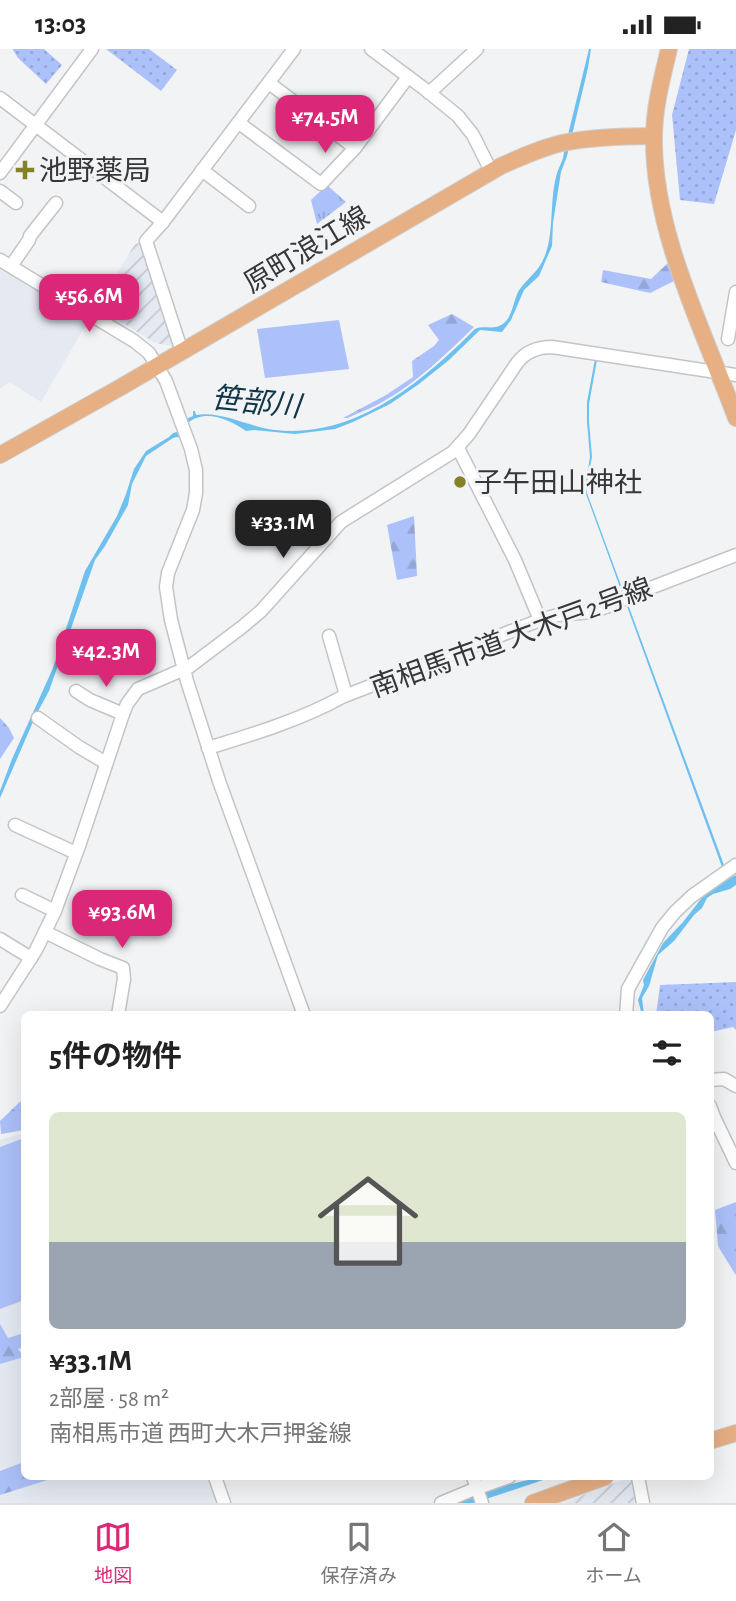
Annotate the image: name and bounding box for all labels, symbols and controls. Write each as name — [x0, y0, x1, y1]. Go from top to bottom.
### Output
text: 13:03 — [35, 11, 86, 37]
pin: ¥74.5M — [268, 95, 382, 155]
text: ¥74.5M — [291, 106, 359, 129]
place label: 池野薬局 — [39, 156, 151, 186]
marker: 池野薬局 — [17, 162, 33, 178]
street label: 原町浪江線 — [239, 201, 374, 299]
pin: ¥56.6M — [32, 275, 146, 334]
text: ¥56.6M — [55, 285, 123, 308]
water label: 笹部川 — [210, 381, 305, 423]
place label: 子午田山神社 — [474, 468, 642, 498]
marker: 子午田山神社 — [452, 474, 468, 490]
pin: ¥33.1M — [226, 501, 340, 560]
text: ¥33.1M — [251, 511, 315, 534]
street label: 南相馬市道 大木戸2号線 — [366, 573, 656, 703]
pin: ¥42.3M — [49, 629, 163, 689]
text: ¥42.3M — [72, 640, 140, 663]
pin: ¥93.6M — [65, 891, 179, 950]
text: ¥93.6M — [88, 901, 156, 924]
icon: filters — [648, 1034, 686, 1072]
text: 5件の物件 — [49, 1042, 182, 1072]
icon: home — [305, 1158, 431, 1284]
text: ¥33.1M — [49, 1346, 132, 1376]
text: 2部屋 · 58 m² — [49, 1388, 169, 1411]
text: 南相馬市道 西町大木戸押釜線 — [49, 1423, 352, 1446]
tab: 地図 — [94, 1518, 132, 1588]
tab: 保存済み — [321, 1518, 397, 1588]
tab: ホーム — [585, 1518, 642, 1588]

